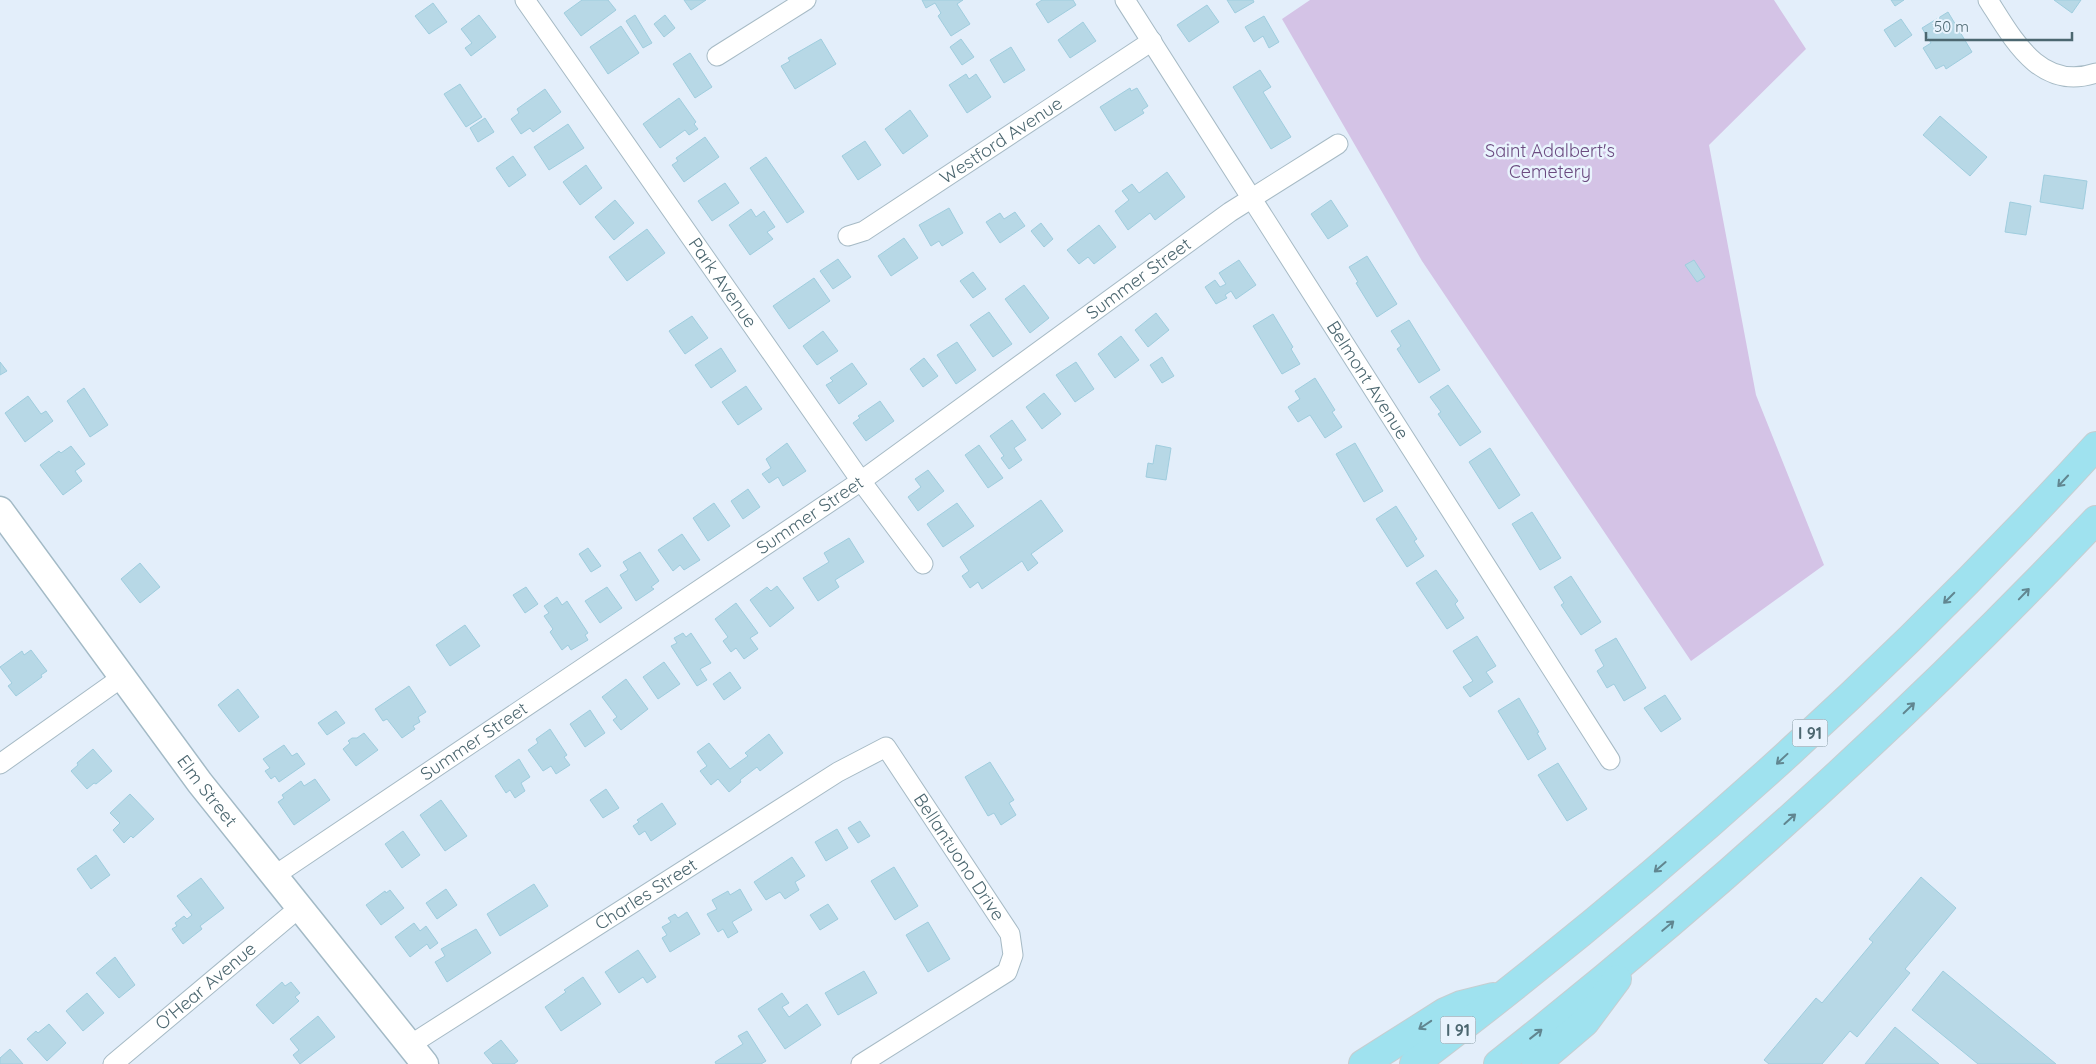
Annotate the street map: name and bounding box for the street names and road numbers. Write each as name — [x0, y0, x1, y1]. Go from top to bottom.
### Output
street label: Westford Avenue — [935, 91, 1066, 189]
street label: Summer Street — [1081, 232, 1195, 324]
street label: Park Avenue — [684, 233, 762, 332]
street label: Belmont Avenue — [1322, 316, 1414, 444]
street label: Summer Street — [752, 471, 868, 559]
street label: Summer Street — [416, 697, 532, 785]
road number: I 91 — [1792, 720, 1828, 746]
street label: Elm Street — [172, 750, 243, 831]
street label: Bellantuono Drive — [909, 789, 1010, 925]
street label: Charles Street — [590, 853, 701, 935]
street label: O'Hear Avenue — [150, 937, 261, 1035]
road number: I 91 — [1440, 1016, 1476, 1044]

